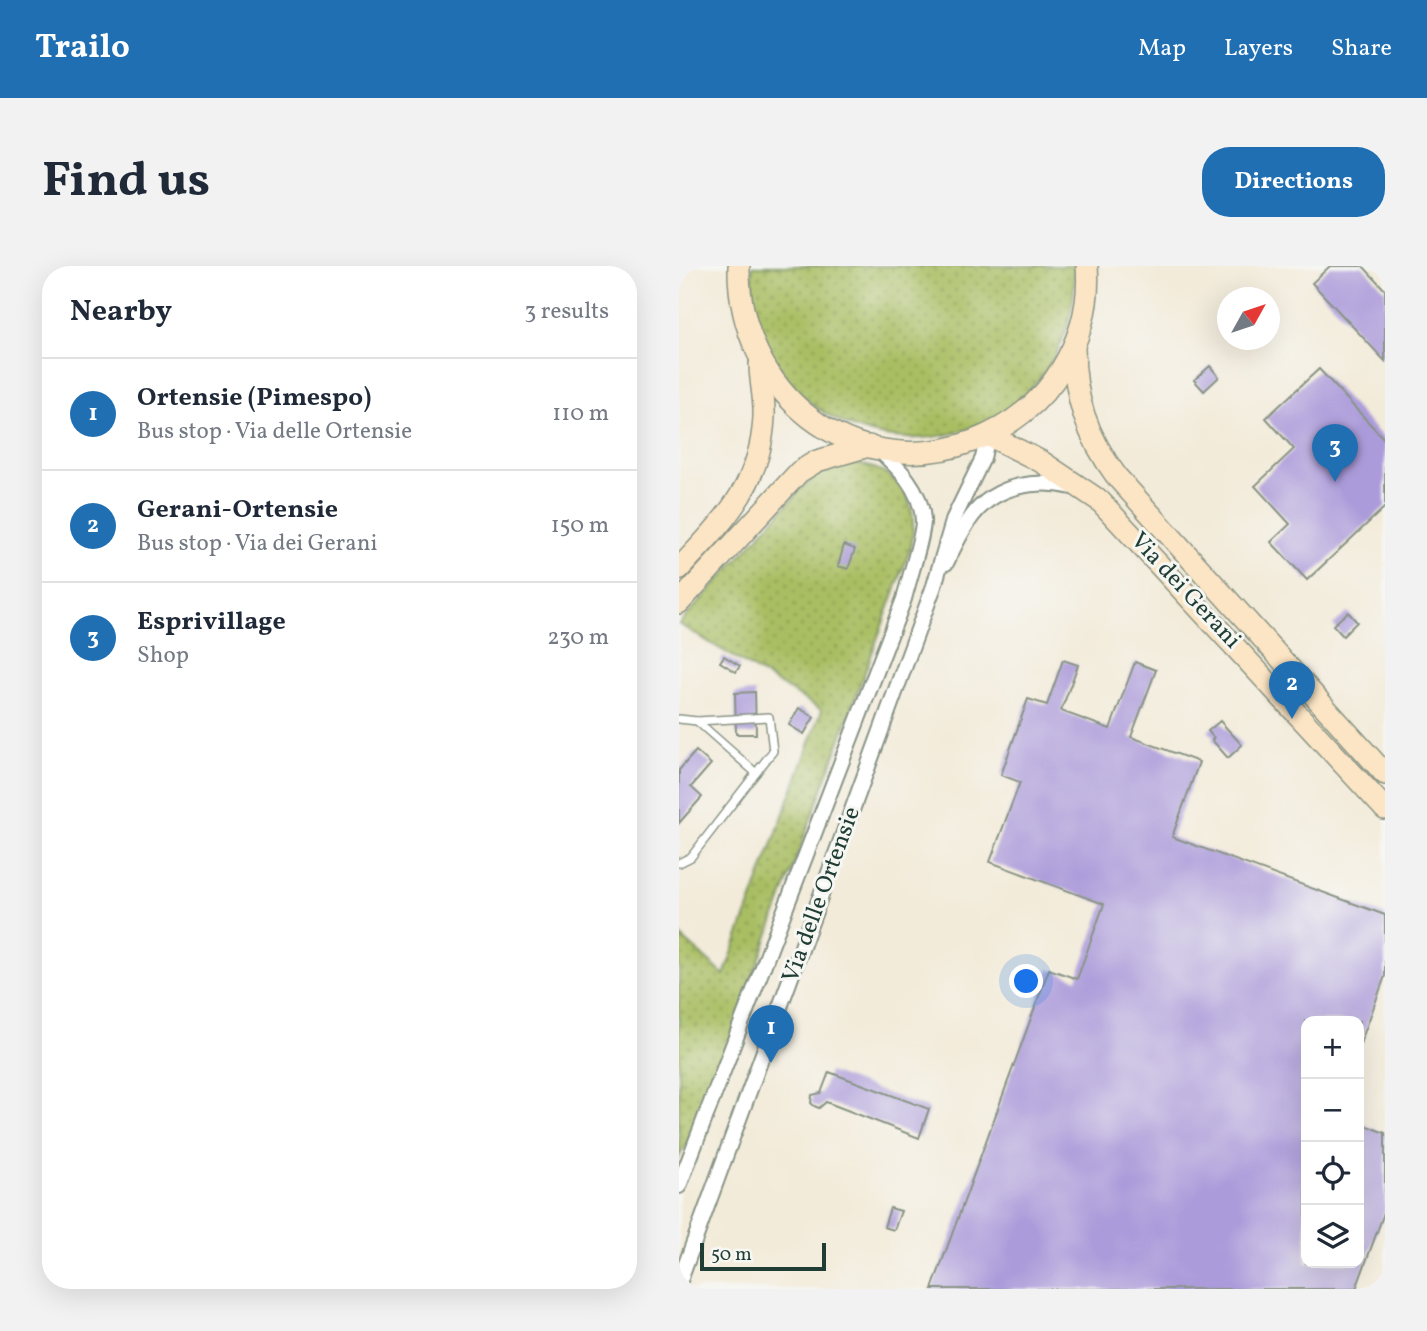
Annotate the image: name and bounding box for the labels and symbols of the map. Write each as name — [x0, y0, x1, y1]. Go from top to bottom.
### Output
north arrow — [1217, 287, 1280, 350]
pin: 3 — [1312, 424, 1358, 482]
street label: Via dei Gerani — [1122, 525, 1248, 657]
pin: 2 — [1269, 661, 1315, 719]
street label: Via delle Ortensie — [774, 802, 870, 988]
your location — [1009, 964, 1043, 998]
pin: 1 — [748, 1005, 794, 1063]
scale bar — [700, 1240, 826, 1272]

